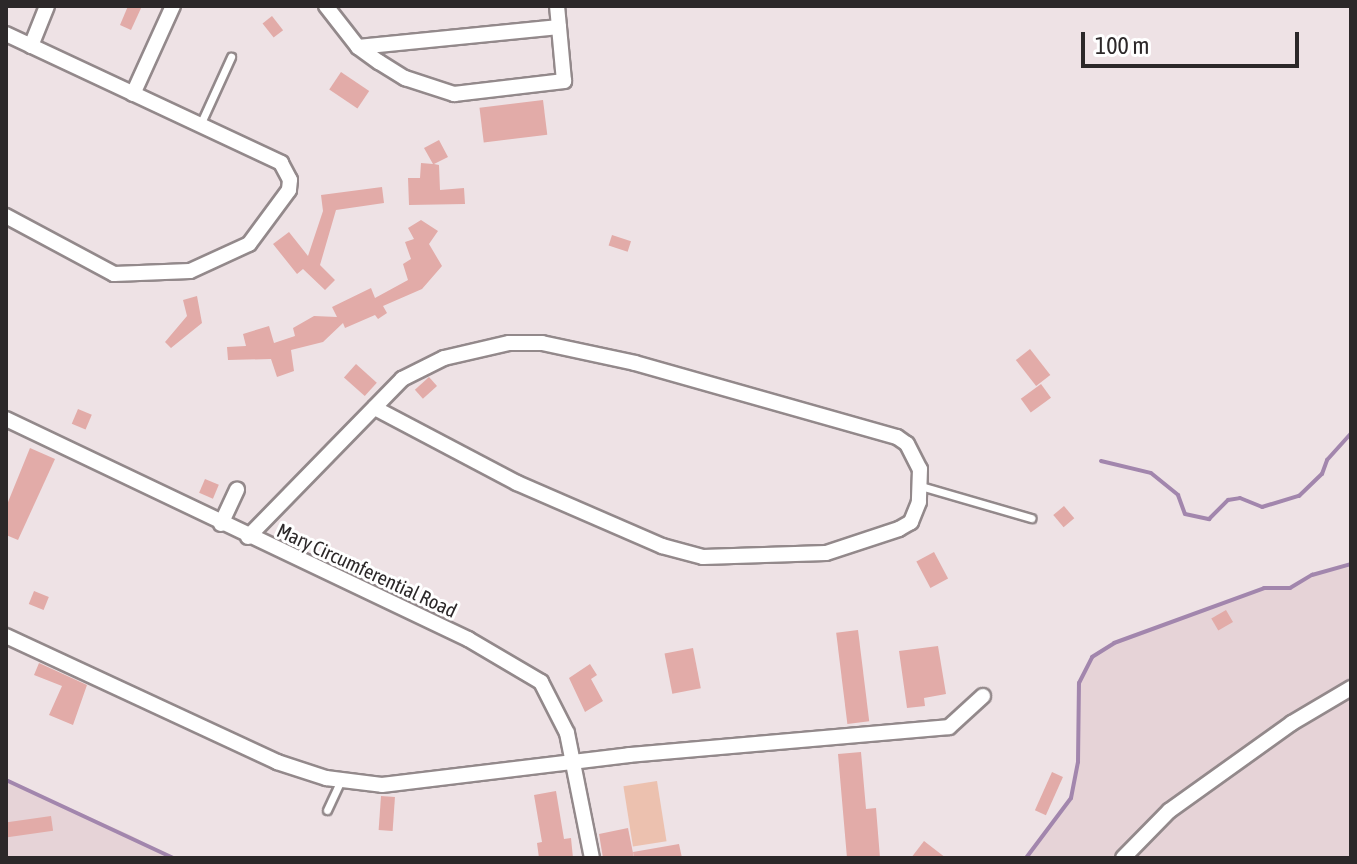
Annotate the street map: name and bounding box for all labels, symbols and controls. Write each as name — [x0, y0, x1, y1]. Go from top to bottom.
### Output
scale bar — [1085, 16, 1303, 66]
text: 100 m — [1095, 32, 1149, 59]
street label: Mary Circumferential Road — [273, 518, 461, 622]

